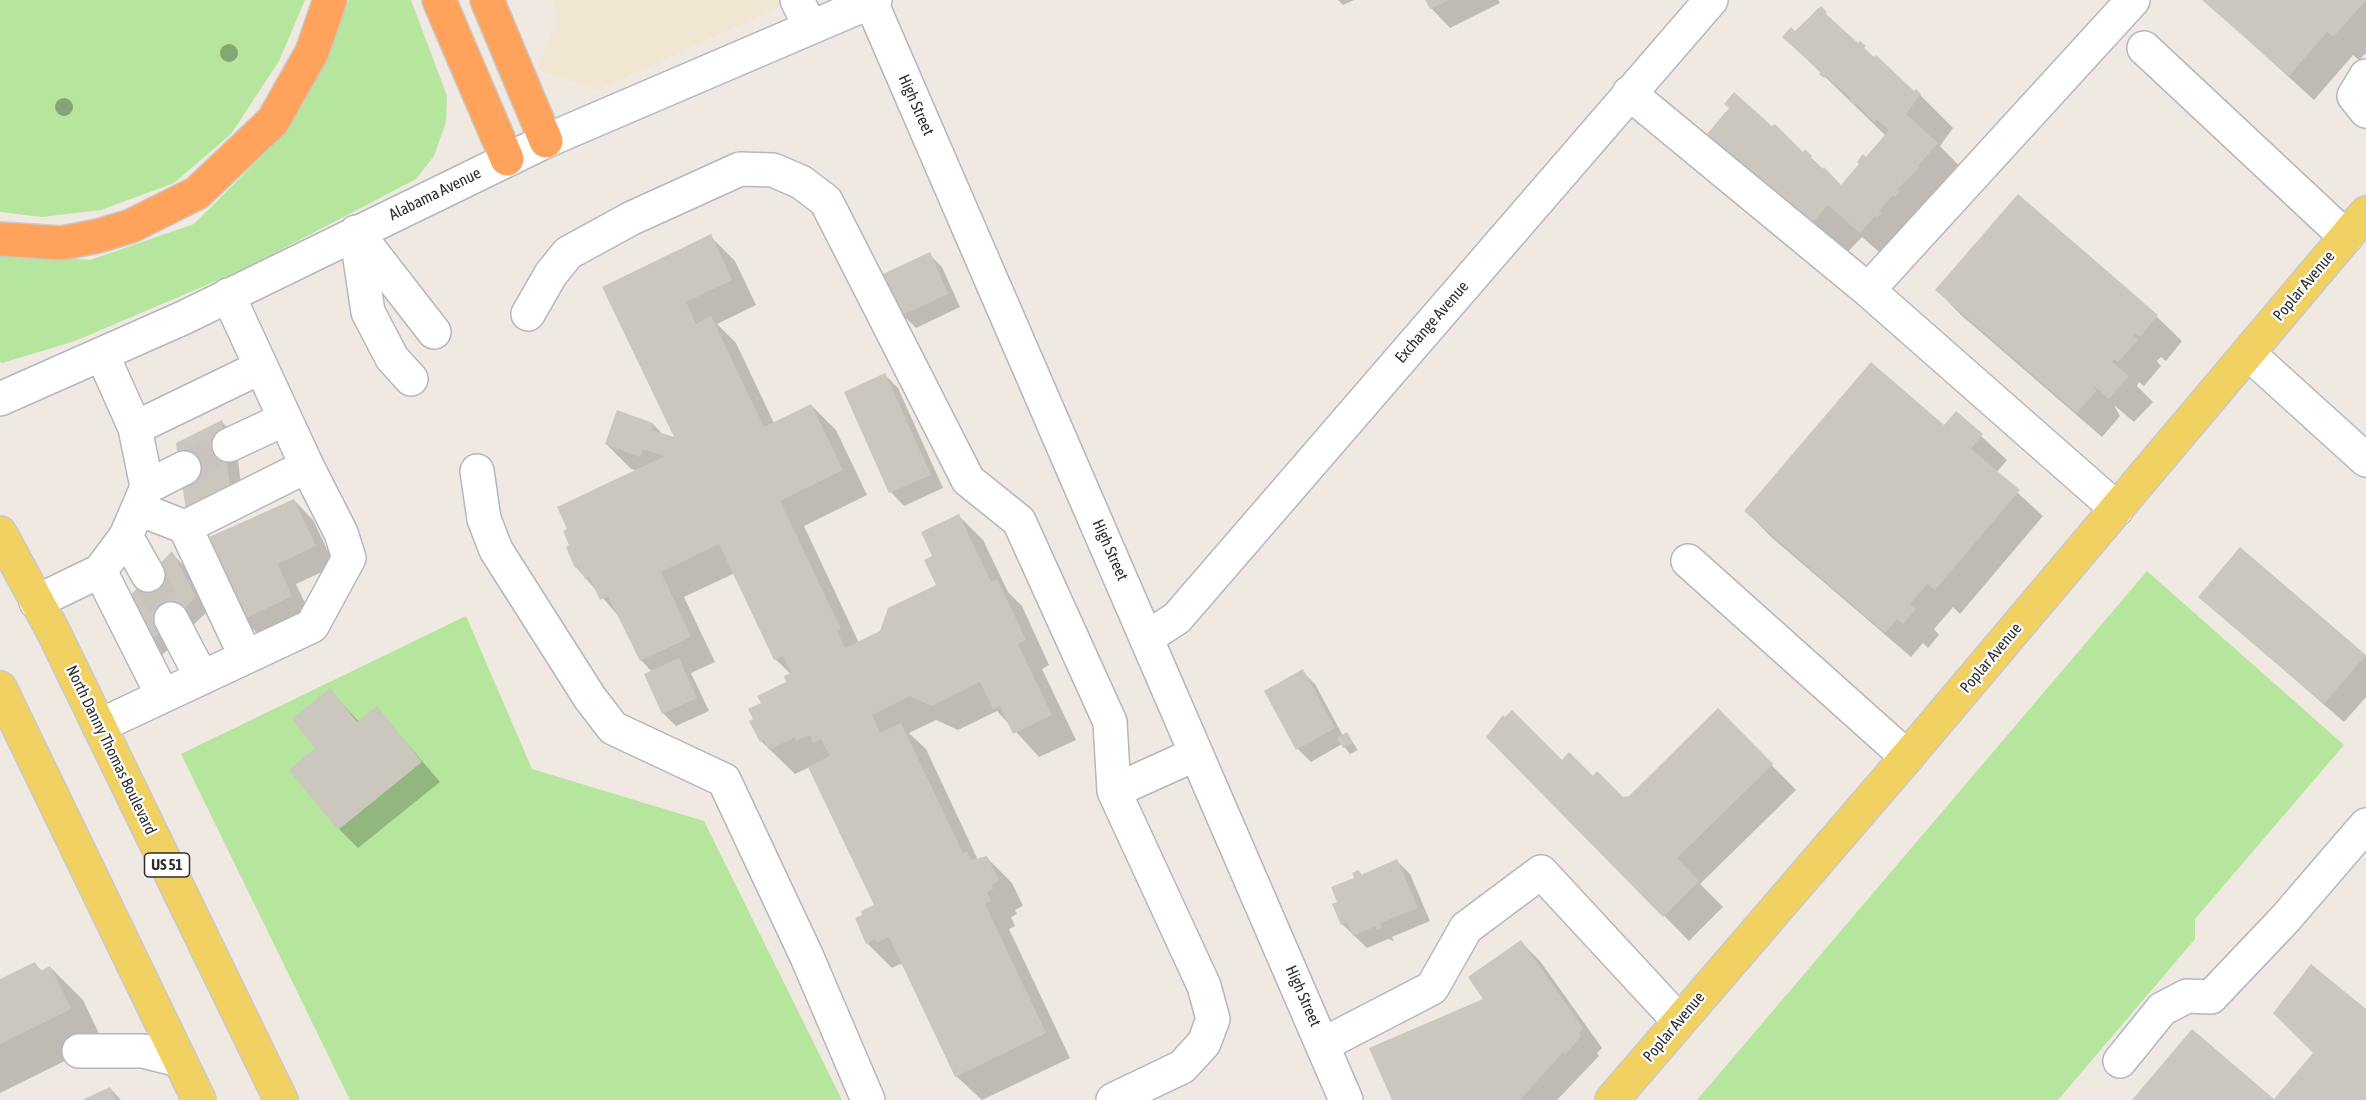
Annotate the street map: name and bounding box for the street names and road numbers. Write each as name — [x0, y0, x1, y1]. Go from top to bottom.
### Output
street label: High Street — [894, 71, 938, 139]
street label: Alabama Avenue — [386, 163, 484, 225]
street label: Poplar Avenue — [2269, 247, 2339, 325]
street label: Exchange Avenue — [1391, 277, 1473, 367]
street label: High Street — [1088, 516, 1132, 584]
street label: Poplar Avenue — [1956, 619, 2026, 697]
street label: North Danny Thomas Boulevard — [62, 662, 160, 838]
road number: US 51 — [144, 853, 190, 877]
street label: High Street — [1281, 962, 1325, 1030]
street label: Poplar Avenue — [1639, 988, 1709, 1066]

